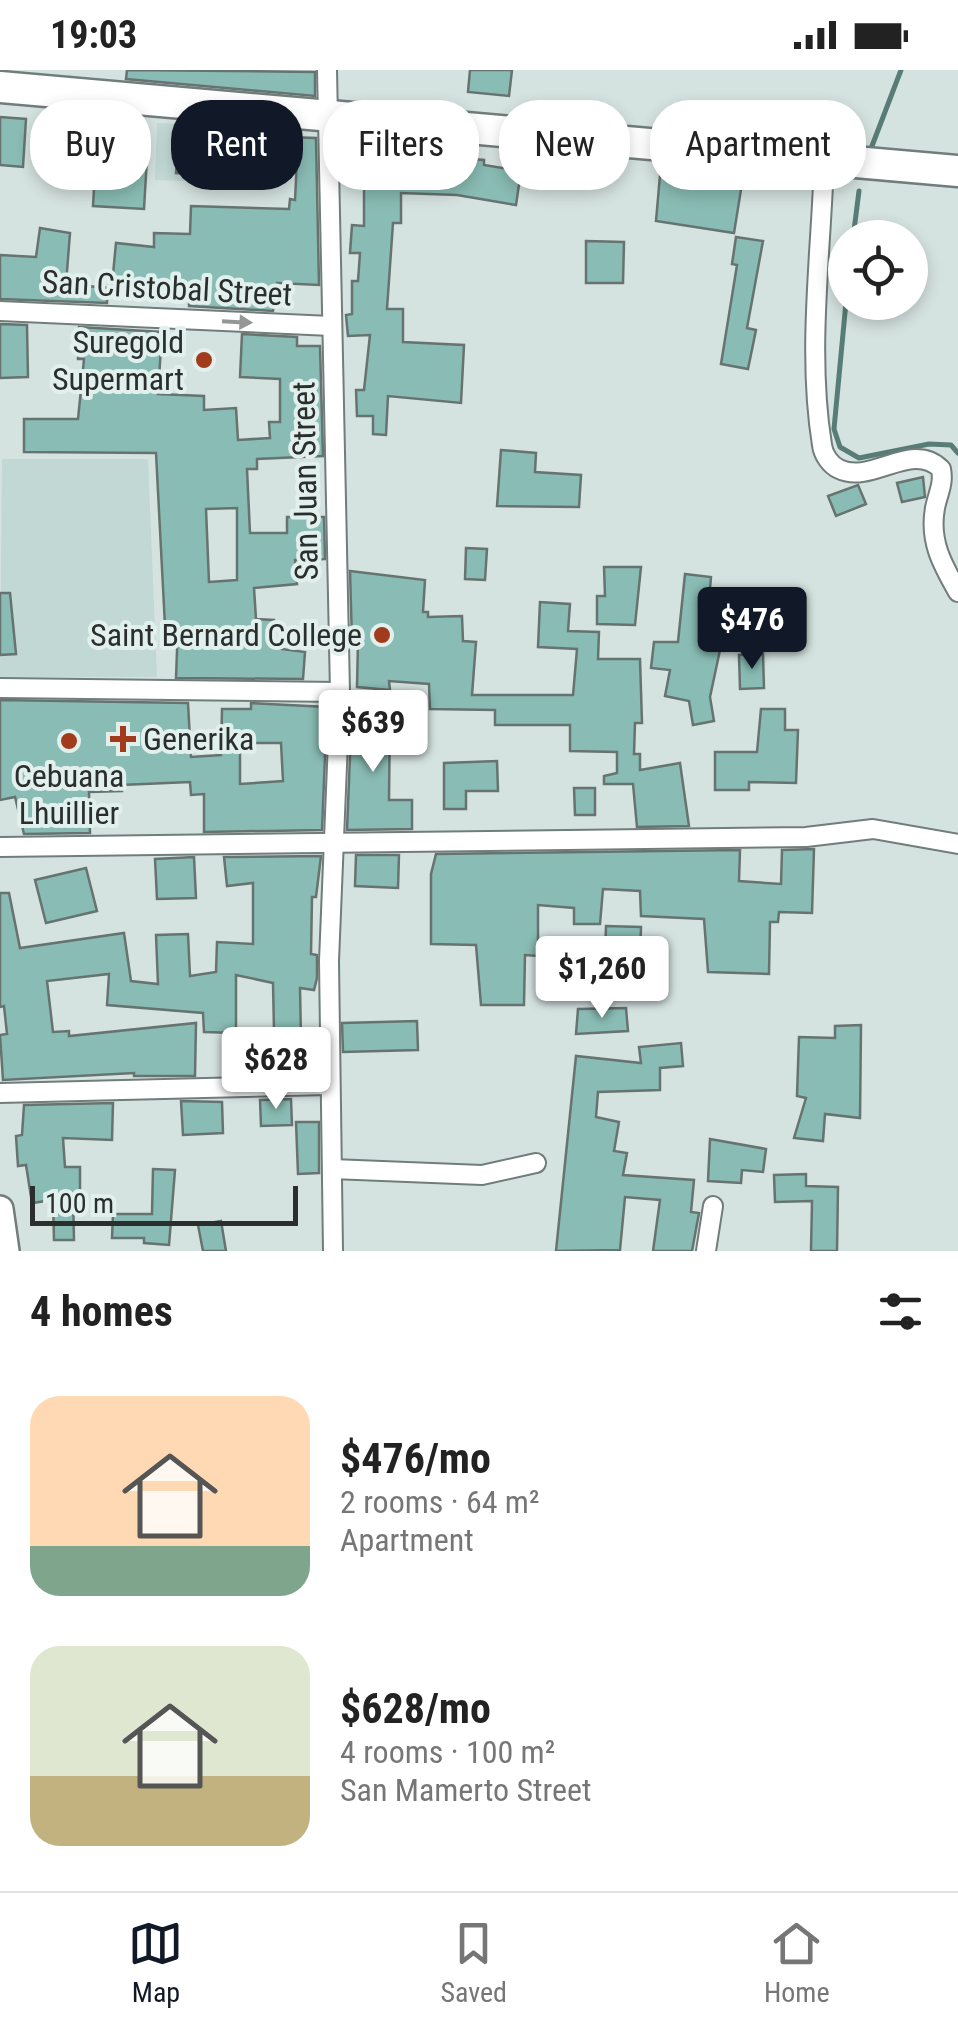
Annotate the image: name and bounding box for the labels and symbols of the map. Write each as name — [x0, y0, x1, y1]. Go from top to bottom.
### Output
street label: San Cristobal Street — [41, 262, 293, 314]
one-way arrow — [222, 314, 254, 330]
place label: Suregold Supermart — [52, 323, 184, 398]
marker: Suregold Supermart — [193, 349, 215, 371]
street label: San Juan Street — [284, 381, 326, 581]
pin: $476 — [693, 587, 811, 672]
place label: Saint Bernard College — [90, 616, 362, 654]
marker: Saint Bernard College — [371, 624, 393, 646]
pin: $639 — [314, 690, 432, 775]
place label: Generika — [143, 720, 254, 758]
marker: Generika — [112, 728, 134, 750]
marker: Cebuana Lhuillier — [58, 730, 80, 752]
place label: Cebuana Lhuillier — [14, 757, 124, 832]
pin: $1,260 — [521, 936, 683, 1021]
pin: $628 — [217, 1027, 335, 1112]
scale bar — [30, 1181, 298, 1226]

